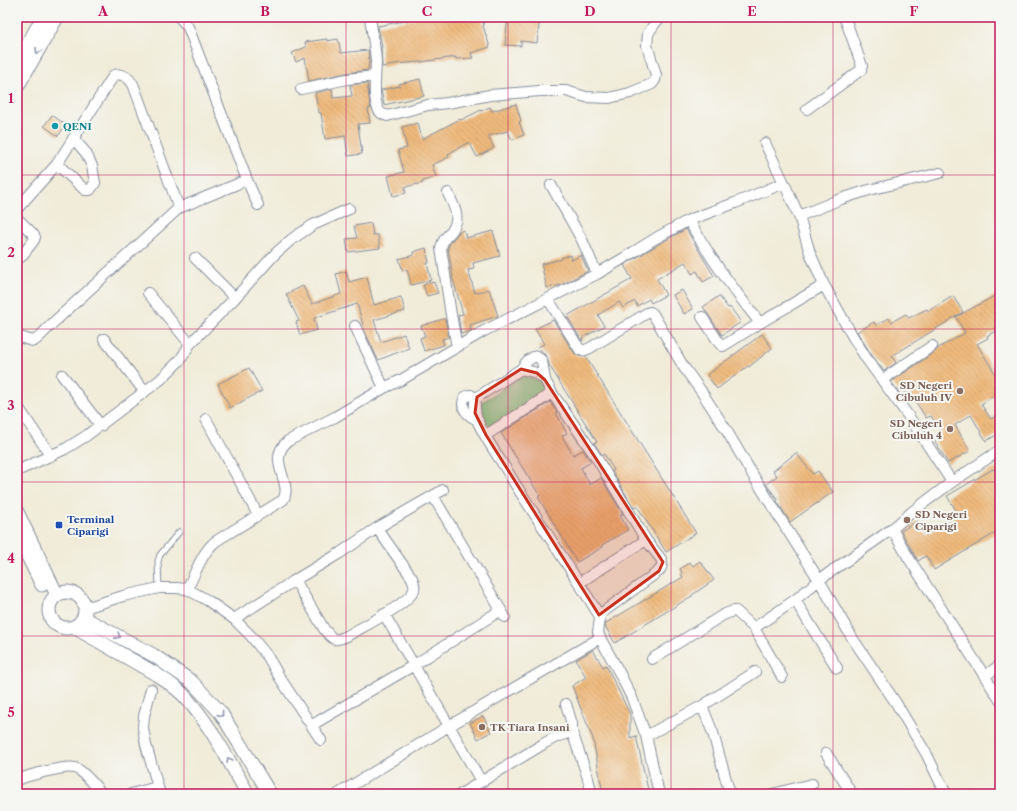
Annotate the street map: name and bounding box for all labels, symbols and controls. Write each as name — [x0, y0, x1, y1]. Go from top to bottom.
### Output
text: A — [97, 3, 109, 19]
text: B — [260, 3, 270, 19]
text: C — [422, 3, 432, 19]
text: D — [584, 3, 596, 19]
text: E — [747, 3, 757, 19]
text: F — [910, 3, 919, 19]
one-way arrow — [35, 47, 42, 54]
text: 1 — [8, 90, 14, 106]
place label: QENI — [63, 120, 92, 133]
marker: QENI — [50, 121, 60, 131]
text: 2 — [7, 244, 15, 260]
place label: SD Negeri Cibuluh IV — [896, 379, 952, 404]
marker: SD Negeri Cibuluh IV — [955, 386, 965, 396]
text: 3 — [7, 397, 15, 413]
place label: SD Negeri Cibuluh 4 — [890, 417, 942, 442]
marker: SD Negeri Cibuluh 4 — [945, 424, 955, 434]
place label: SD Negeri Ciparigi — [915, 508, 968, 533]
place label: Terminal Ciparigi — [67, 513, 115, 538]
marker: SD Negeri Ciparigi — [902, 515, 912, 525]
marker: Terminal Ciparigi — [54, 520, 64, 530]
text: 4 — [7, 550, 15, 566]
one-way arrow — [114, 632, 121, 639]
text: 5 — [7, 704, 15, 720]
one-way arrow — [216, 709, 223, 716]
place label: TK Tiara Insani — [490, 721, 570, 734]
marker: TK Tiara Insani — [477, 722, 487, 732]
one-way arrow — [226, 757, 233, 764]

